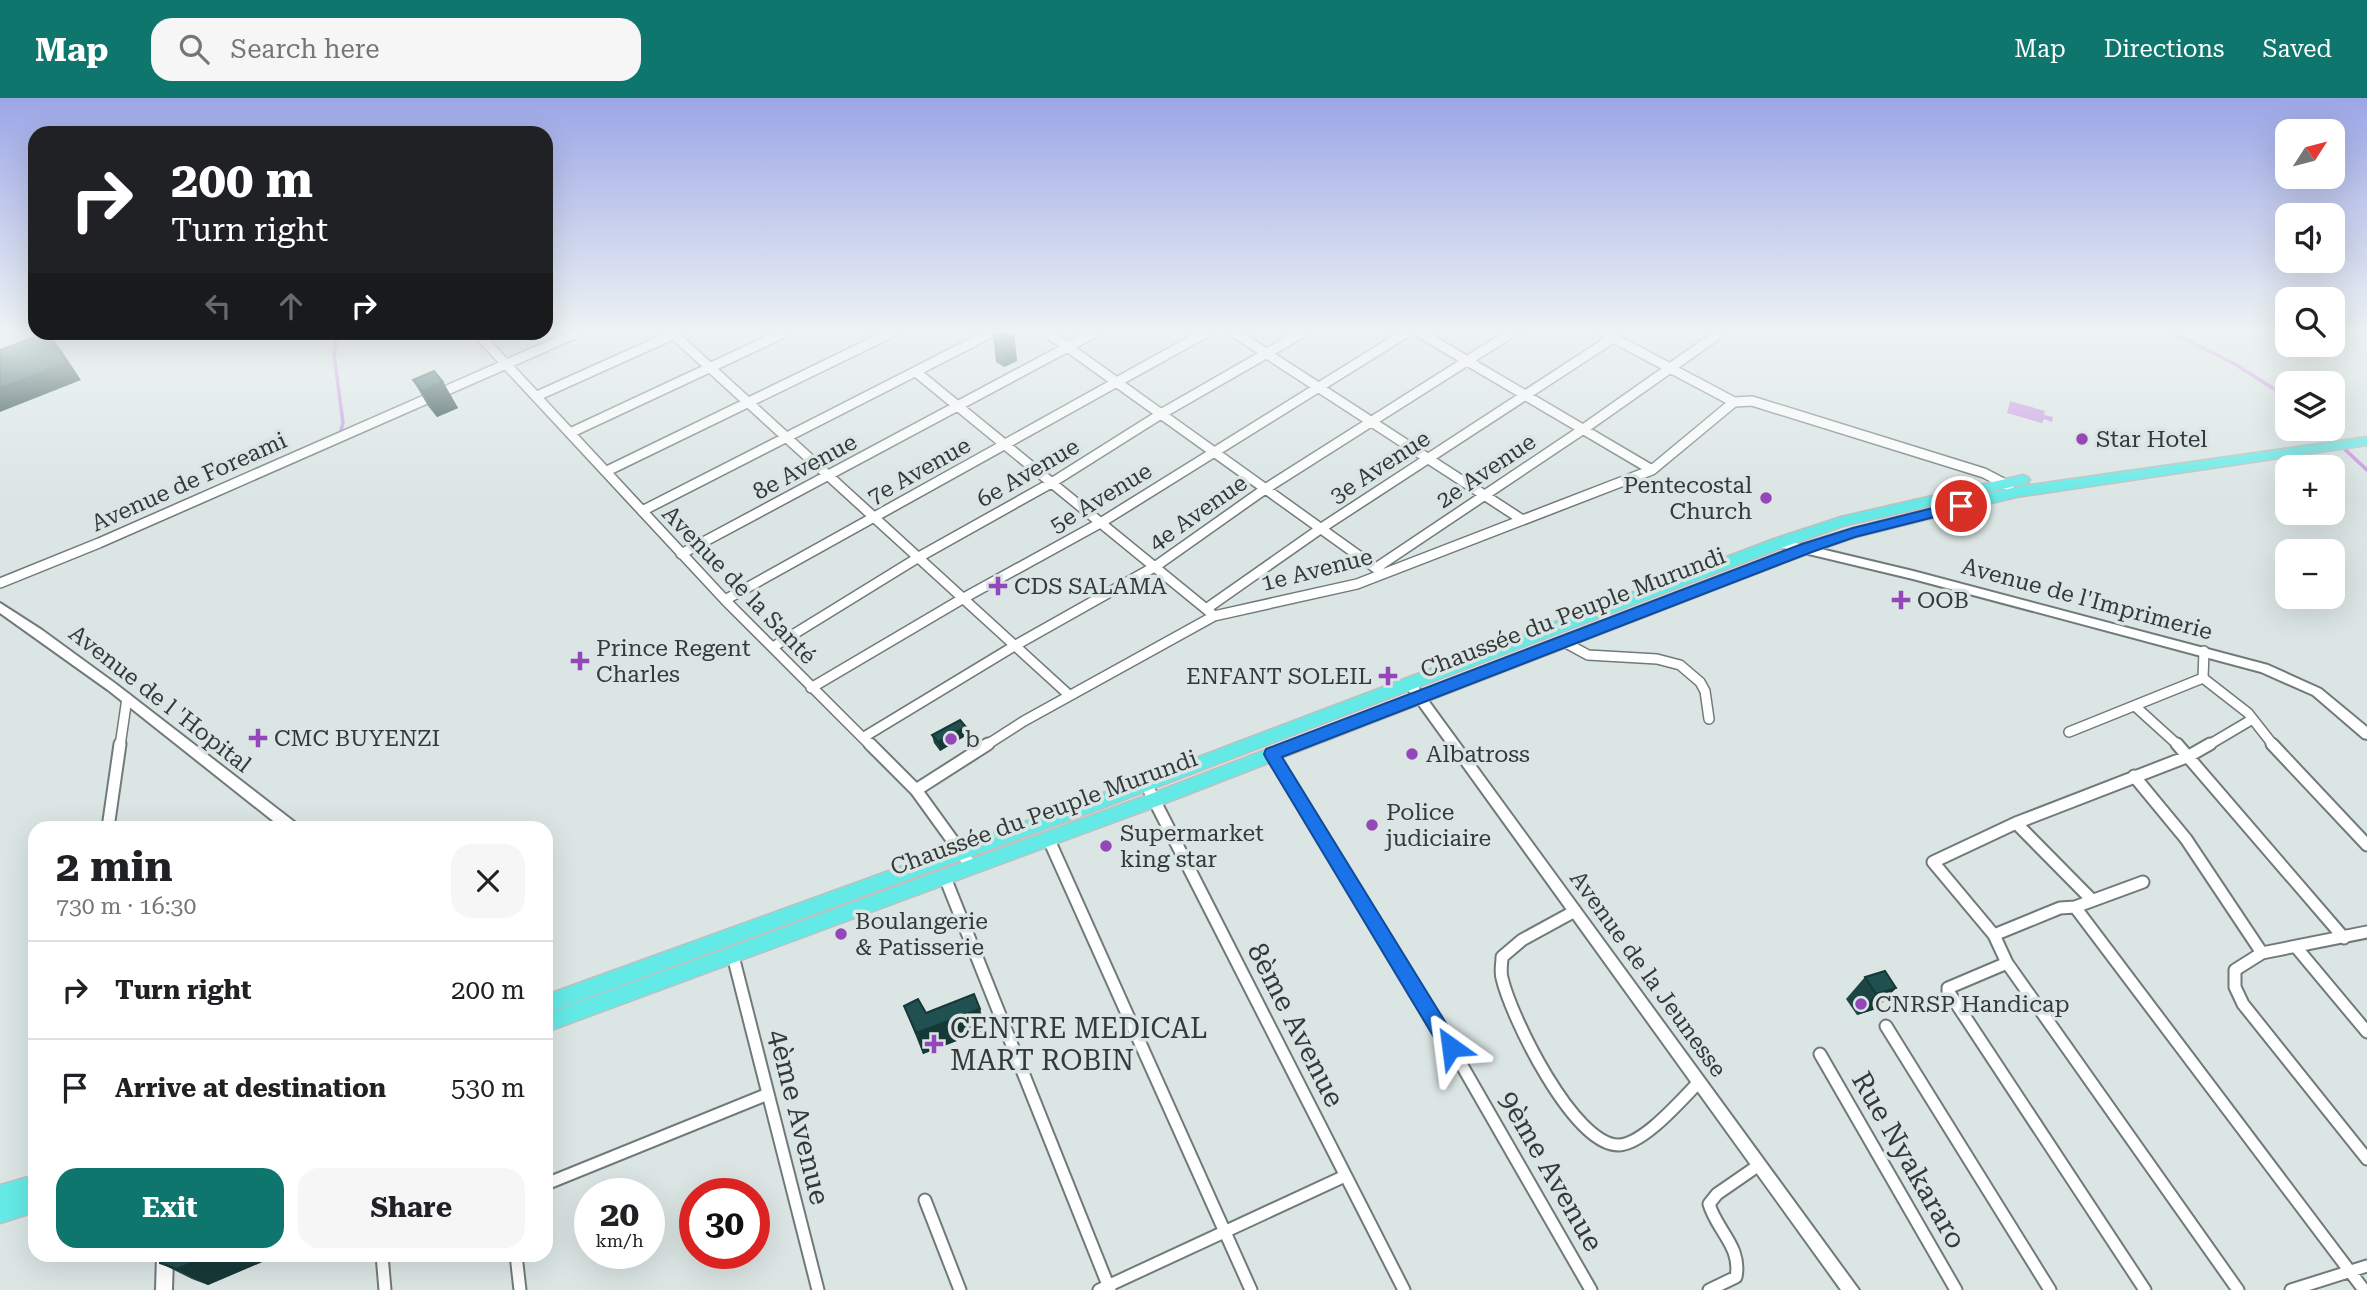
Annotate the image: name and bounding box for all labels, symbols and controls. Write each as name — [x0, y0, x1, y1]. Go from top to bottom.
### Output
search box — [151, 18, 641, 81]
text: Map — [35, 30, 109, 69]
icon: search — [175, 30, 213, 68]
text: Search here — [231, 34, 380, 64]
text: Map — [2014, 35, 2066, 63]
text: Directions — [2104, 35, 2224, 63]
text: Saved — [2262, 35, 2332, 63]
north arrow — [2275, 119, 2345, 189]
map controls — [2275, 119, 2345, 609]
text: 200 m — [171, 152, 313, 209]
icon: right — [56, 154, 147, 245]
button: sound — [2275, 203, 2345, 273]
text: Turn right — [171, 211, 328, 249]
icon: left — [199, 287, 237, 325]
icon: ahead — [272, 287, 310, 325]
icon: right — [345, 287, 383, 325]
button: search — [2275, 287, 2345, 357]
button: layers — [2275, 371, 2345, 441]
street label: 3e Avenue — [1325, 425, 1435, 509]
place label: Star Hotel — [2096, 426, 2207, 453]
street label: Avenue de Foreami — [87, 427, 291, 537]
street label: 8e Avenue — [748, 428, 862, 506]
street label: 2e Avenue — [1431, 428, 1541, 514]
marker: Star Hotel — [2074, 431, 2090, 447]
street label: 7e Avenue — [863, 432, 975, 510]
street label: 6e Avenue — [972, 433, 1084, 513]
button: + — [2275, 455, 2345, 525]
street label: 5e Avenue — [1045, 457, 1157, 539]
street label: 4e Avenue — [1144, 469, 1252, 557]
place label: Pentecostal Church — [1623, 472, 1752, 525]
pin — [1931, 476, 1991, 536]
icon: arrive — [1942, 487, 1980, 525]
marker: Pentecostal Church — [1758, 490, 1774, 506]
street label: Avenue de la Santé — [656, 500, 822, 670]
button: − — [2275, 539, 2345, 609]
street label: Chaussée du Peuple Murundi — [1417, 542, 1729, 684]
street label: 1e Avenue — [1259, 543, 1375, 597]
street label: Avenue de l'Imprimerie — [1959, 552, 2215, 646]
place label: CDS SALAMA — [1014, 573, 1167, 600]
marker: CDS SALAMA — [988, 576, 1008, 596]
place label: OOB — [1917, 587, 1969, 614]
marker: OOB — [1891, 590, 1911, 610]
street label: Avenue de l 'Hopital — [64, 620, 256, 778]
place label: Prince Regent Charles — [596, 635, 751, 688]
marker: Prince Regent Charles — [570, 651, 590, 671]
place label: ENFANT SOLEIL — [1186, 663, 1372, 690]
marker: ENFANT SOLEIL — [1378, 666, 1398, 686]
place label: CMC BUYENZI — [274, 725, 440, 752]
place label: b — [965, 726, 980, 753]
marker: CMC BUYENZI — [248, 728, 268, 748]
marker: b — [943, 731, 959, 747]
place label: Albatross — [1426, 741, 1530, 768]
street label: Chaussée du Peuple Murundi — [887, 745, 1201, 881]
marker: Albatross — [1404, 746, 1420, 762]
place label: Police judiciaire — [1384, 799, 1491, 852]
marker: Police judiciaire — [1364, 817, 1380, 833]
place label: Supermarket king star — [1120, 820, 1264, 873]
marker: Supermarket king star — [1098, 838, 1114, 854]
text: 2 min — [56, 842, 173, 891]
button: close — [451, 844, 525, 918]
street label: Avenue de la Jeunesse — [1564, 866, 1732, 1082]
text: 730 m · 16:30 — [56, 893, 196, 920]
place label: Boulangerie & Patisserie — [855, 908, 988, 961]
marker: Boulangerie & Patisserie — [833, 926, 849, 942]
street label: 8ème Avenue — [1241, 938, 1351, 1112]
icon: right — [56, 971, 94, 1009]
text: Turn right — [115, 975, 251, 1005]
text: 200 m — [451, 975, 525, 1005]
place label: CNRSP Handicap — [1875, 991, 2070, 1018]
marker: CNRSP Handicap — [1853, 996, 1869, 1012]
position arrow — [1414, 1010, 1488, 1084]
place label: CENTRE MEDICAL MART ROBIN — [950, 1012, 1207, 1077]
street label: 4ème Avenue — [761, 1026, 837, 1208]
marker: CENTRE MEDICAL MART ROBIN — [924, 1034, 944, 1054]
street label: Rue Nyakararo — [1845, 1066, 1973, 1254]
icon: arrive — [56, 1069, 94, 1107]
text: Arrive at destination — [115, 1073, 386, 1103]
text: 530 m — [451, 1073, 525, 1103]
street label: 9ème Avenue — [1492, 1085, 1610, 1257]
button: Exit — [56, 1168, 284, 1248]
button: Share — [298, 1168, 525, 1248]
speed limit sign: 30 — [679, 1178, 770, 1269]
text: 20 — [600, 1194, 639, 1235]
text: km/h — [595, 1230, 644, 1251]

